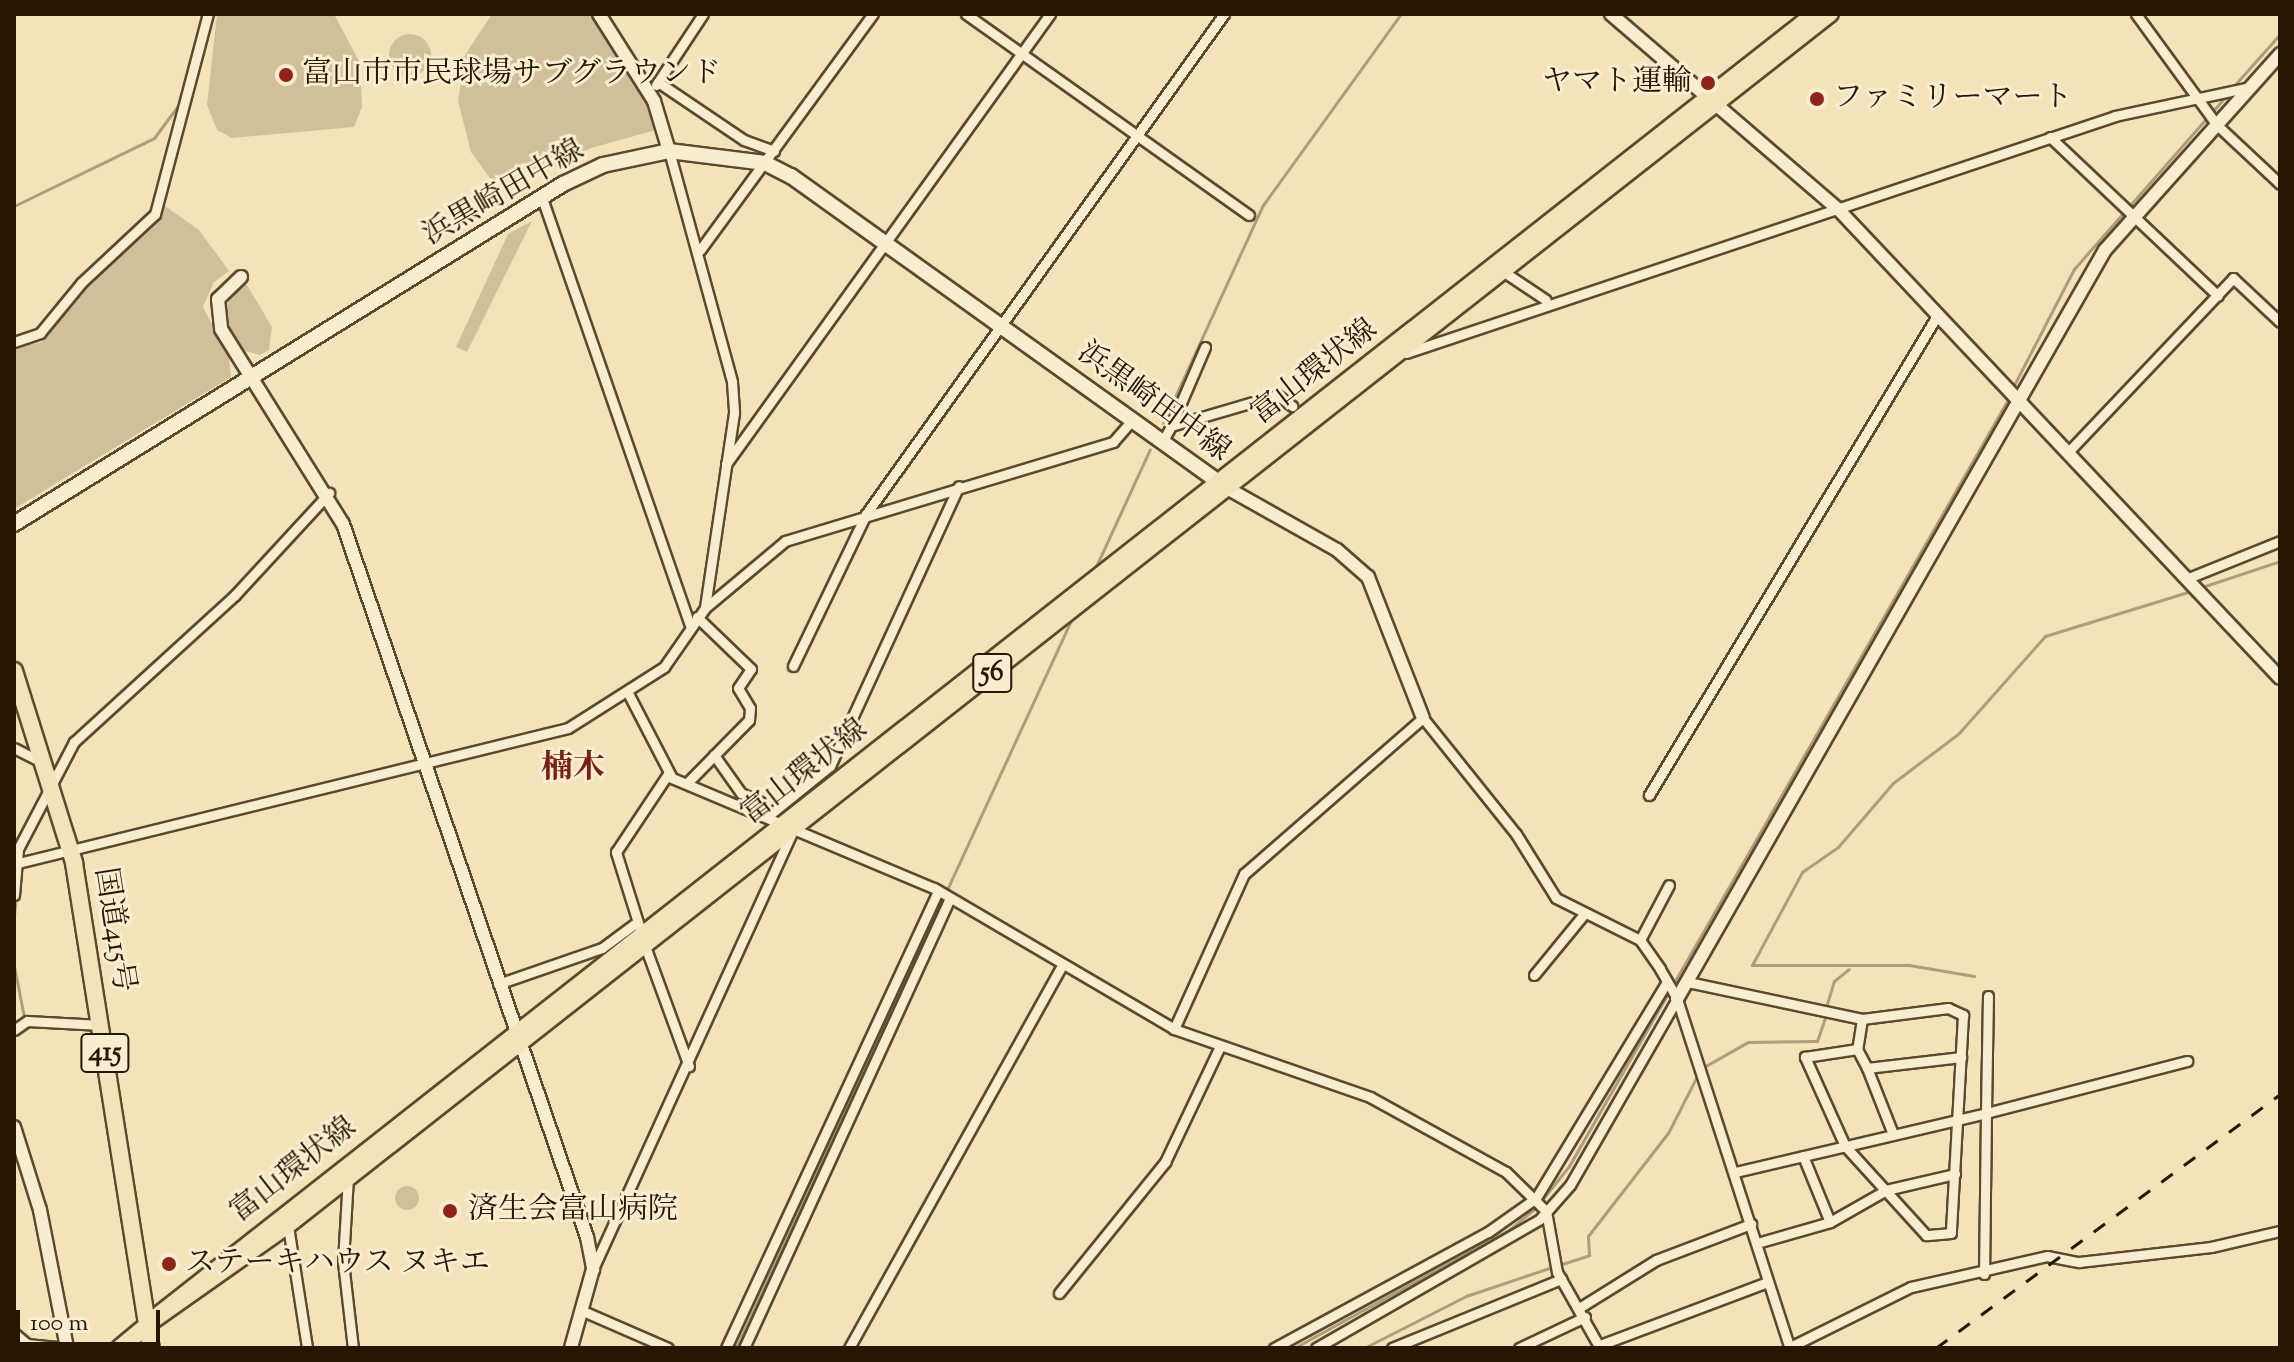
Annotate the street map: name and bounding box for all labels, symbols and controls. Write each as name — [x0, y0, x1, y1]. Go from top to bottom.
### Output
place label: 富山市市民球場サブグラウンド — [302, 57, 722, 93]
place label: ヤマト運輸 — [1542, 65, 1692, 101]
marker: 富山市市民球場サブグラウンド — [277, 66, 295, 84]
marker: ヤマト運輸 — [1699, 74, 1717, 92]
place label: ファミリーマート — [1833, 81, 2073, 117]
marker: ファミリーマート — [1808, 90, 1826, 108]
street label: 浜黒崎田中線 — [417, 133, 591, 255]
street label: 富山環状線 — [1245, 313, 1385, 433]
street label: 浜黒崎田中線 — [1070, 336, 1236, 470]
road number: 56 — [972, 649, 1012, 697]
street label: 富山環状線 — [735, 713, 875, 833]
district label: 楠木 — [541, 750, 605, 788]
street label: 国道415号 — [85, 865, 141, 995]
road number: 415 — [79, 1029, 131, 1077]
street label: 富山環状線 — [224, 1111, 364, 1231]
place label: 済生会富山病院 — [468, 1193, 678, 1229]
marker: 済生会富山病院 — [439, 1200, 461, 1222]
place label: ステーキハウス ヌキエ — [185, 1246, 491, 1282]
marker: ステーキハウス ヌキエ — [160, 1255, 178, 1273]
scale bar — [20, 1294, 164, 1344]
text: 100 m — [30, 1307, 88, 1341]

